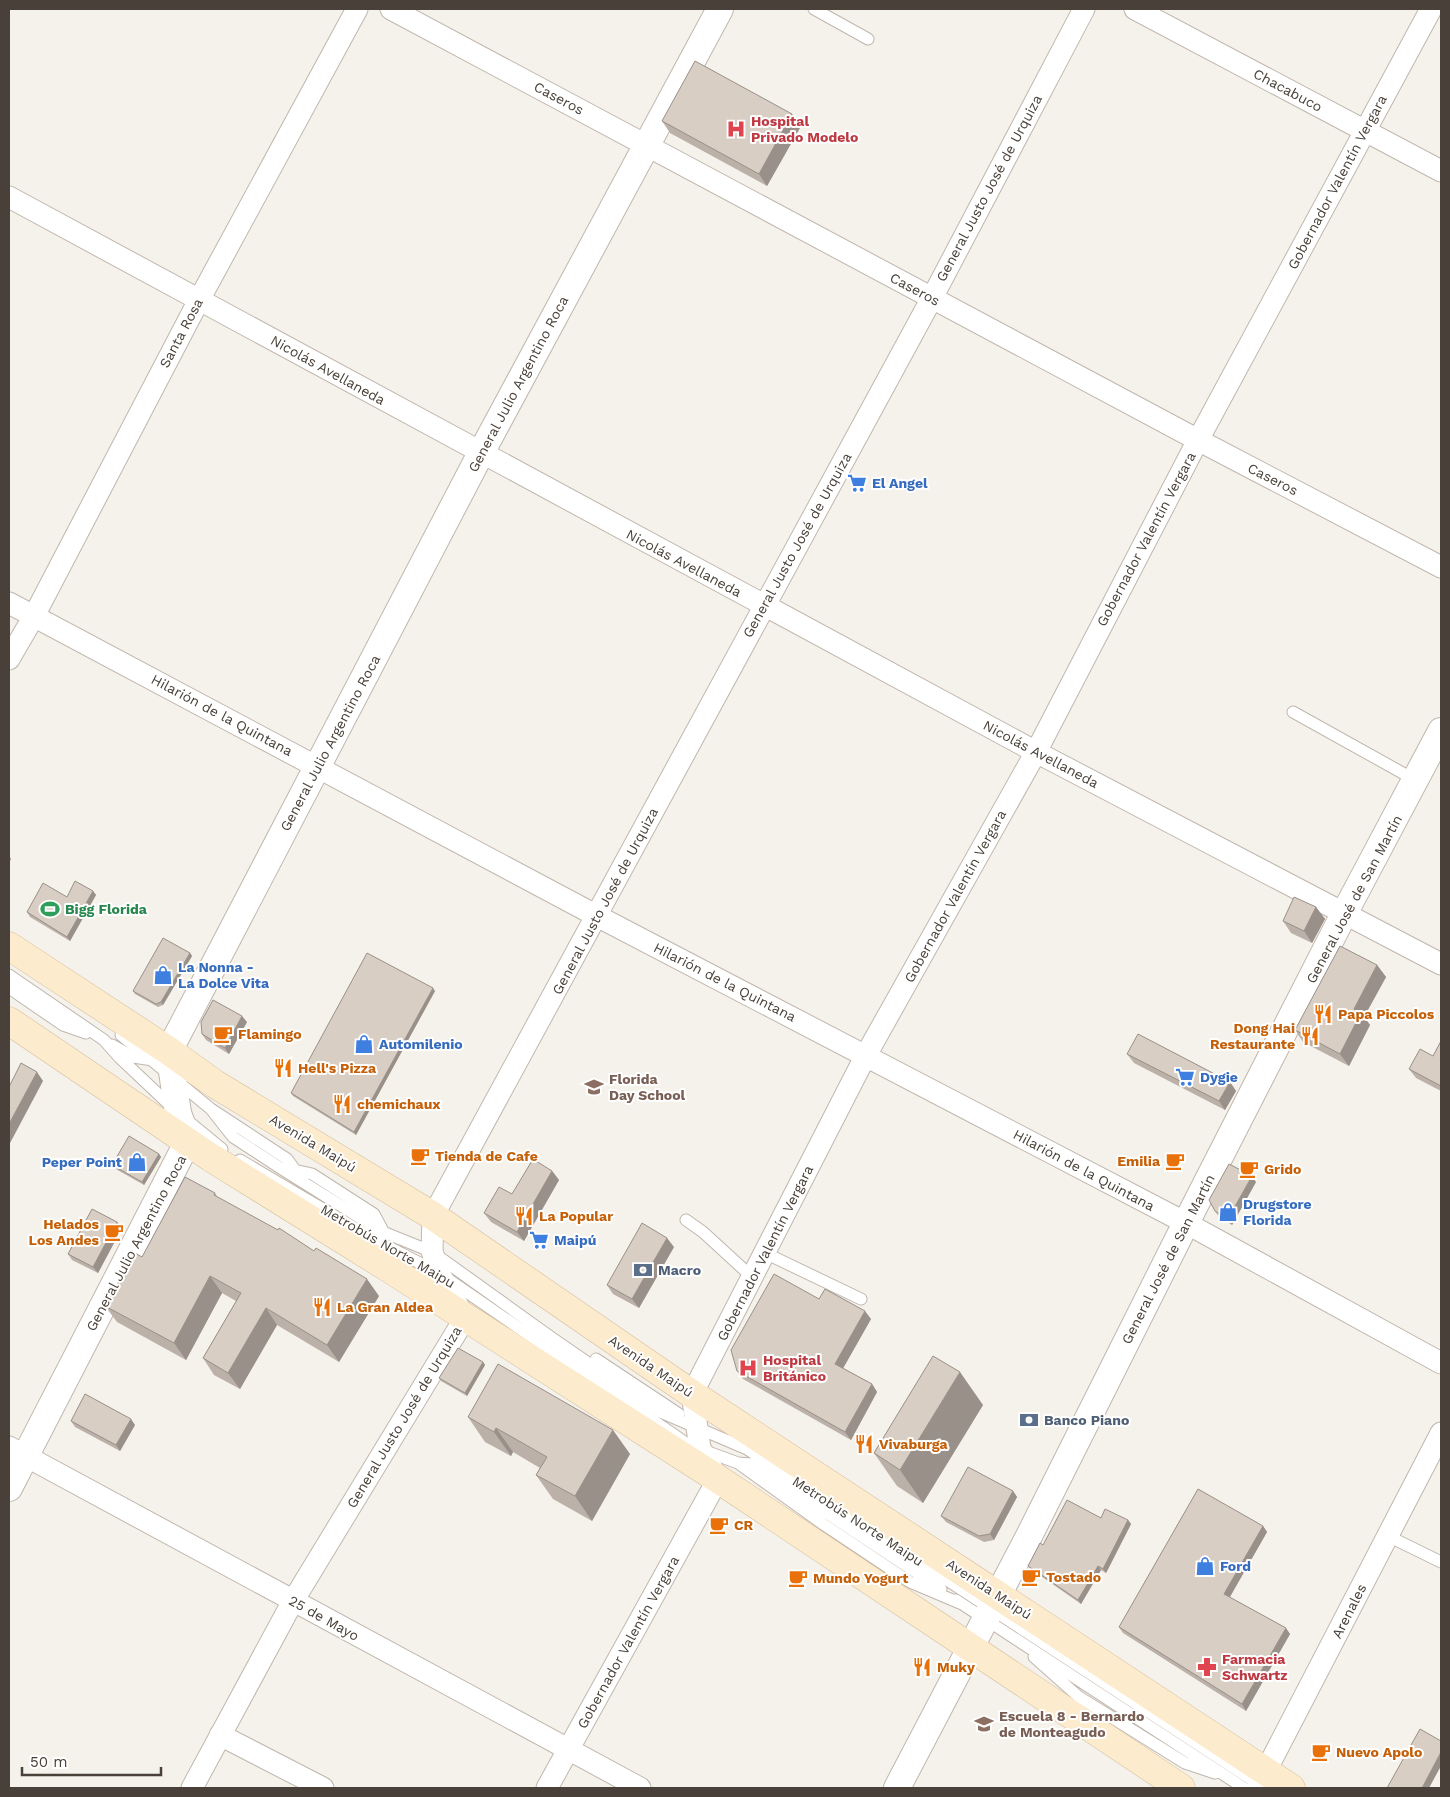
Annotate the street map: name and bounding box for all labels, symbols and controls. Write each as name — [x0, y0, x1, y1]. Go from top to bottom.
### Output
street label: Chacabuco — [1251, 65, 1325, 115]
street label: Caseros — [531, 78, 587, 118]
street label: General Justo José de Urquiza — [933, 92, 1045, 284]
street label: Gobernador Valentín Vergara — [1284, 92, 1390, 272]
place label: Hospital Privado Modelo — [751, 113, 858, 145]
hospital icon: Hospital Privado Modelo — [725, 118, 747, 140]
street label: Caseros — [887, 269, 943, 309]
street label: General Julio Argentino Roca — [465, 293, 571, 475]
street label: Santa Rosa — [156, 295, 206, 370]
street label: Nicolás Avellaneda — [268, 332, 388, 408]
street label: Gobernador Valentín Vergara — [1093, 449, 1199, 629]
street label: General Justo José de Urquiza — [739, 450, 855, 640]
street label: Caseros — [1245, 460, 1301, 498]
supermarket icon: El Angel — [846, 472, 868, 494]
place label: El Angel — [872, 475, 928, 491]
street label: Nicolás Avellaneda — [624, 526, 744, 600]
street label: General Julio Argentino Roca — [277, 652, 383, 834]
street label: Hilarión de la Quintana — [149, 671, 295, 759]
street label: Nicolás Avellaneda — [981, 717, 1101, 791]
street label: General Justo José de Urquiza — [549, 805, 661, 997]
street label: Gobernador Valentín Vergara — [901, 807, 1009, 985]
street label: General José de San Martín — [1303, 812, 1405, 986]
sports icon: Bigg Florida — [39, 898, 61, 920]
place label: Bigg Florida — [65, 901, 148, 917]
street label: Hilarión de la Quintana — [651, 939, 799, 1025]
place label: La Nonna - La Dolce Vita — [178, 959, 270, 991]
shop icon: La Nonna - La Dolce Vita — [152, 964, 174, 986]
restaurant icon: Papa Piccolos — [1312, 1003, 1334, 1025]
place label: Papa Piccolos — [1338, 1006, 1435, 1022]
place label: Dong Hai Restaurante — [1210, 1020, 1295, 1052]
cafe icon: Flamingo — [212, 1023, 234, 1045]
restaurant icon: Dong Hai Restaurante — [1299, 1025, 1321, 1047]
place label: Flamingo — [238, 1026, 302, 1042]
shop icon: Automilenio — [353, 1033, 375, 1055]
place label: Automilenio — [379, 1036, 463, 1052]
restaurant icon: Hell's Pizza — [272, 1057, 294, 1079]
place label: Hell's Pizza — [298, 1060, 377, 1076]
supermarket icon: Dygie — [1174, 1066, 1196, 1088]
place label: Dygie — [1200, 1069, 1238, 1085]
place label: Florida Day School — [609, 1071, 686, 1103]
school or university icon: Florida Day School — [583, 1076, 605, 1098]
restaurant icon: chemichaux — [331, 1093, 353, 1115]
place label: chemichaux — [357, 1096, 441, 1112]
street label: Avenida Maipú — [267, 1111, 359, 1175]
street label: Hilarión de la Quintana — [1011, 1126, 1157, 1214]
cafe icon: Tienda de Cafe — [409, 1145, 431, 1167]
place label: Tienda de Cafe — [435, 1148, 538, 1164]
cafe icon: Emilia — [1164, 1150, 1186, 1172]
shop icon: Peper Point — [126, 1151, 148, 1173]
street label: General Julio Argentino Roca — [83, 1152, 189, 1334]
place label: Emilia — [1117, 1153, 1161, 1169]
place label: Peper Point — [42, 1154, 122, 1170]
cafe icon: Grido — [1238, 1158, 1260, 1180]
place label: Grido — [1264, 1161, 1301, 1177]
street label: Gobernador Valentín Vergara — [714, 1162, 816, 1343]
street label: General José de San Martín — [1118, 1172, 1218, 1346]
place label: Drugstore Florida — [1243, 1196, 1312, 1228]
street label: Metrobús Norte Maipu — [318, 1201, 458, 1291]
shop icon: Drugstore Florida — [1217, 1201, 1239, 1223]
restaurant icon: La Popular — [513, 1205, 535, 1227]
place label: La Popular — [539, 1208, 613, 1224]
place label: Helados Los Andes — [29, 1216, 100, 1248]
cafe icon: Helados Los Andes — [103, 1221, 125, 1243]
supermarket icon: Maipú — [528, 1229, 550, 1251]
place label: Maipú — [554, 1232, 596, 1248]
bank icon: Macro — [632, 1259, 654, 1281]
place label: Macro — [658, 1262, 701, 1278]
restaurant icon: La Gran Aldea — [311, 1296, 333, 1318]
place label: La Gran Aldea — [337, 1299, 434, 1315]
street label: General Justo José de Urquiza — [343, 1323, 465, 1511]
street label: Avenida Maipú — [606, 1332, 696, 1400]
place label: Hospital Británico — [763, 1352, 826, 1384]
hospital icon: Hospital Británico — [737, 1357, 759, 1379]
bank icon: Banco Piano — [1018, 1409, 1040, 1431]
place label: Banco Piano — [1044, 1412, 1129, 1428]
restaurant icon: Vivaburga — [853, 1433, 875, 1455]
place label: Vivaburga — [879, 1436, 949, 1452]
street label: Metrobús Norte Maipu — [790, 1473, 926, 1569]
cafe icon: CR — [708, 1514, 730, 1536]
place label: CR — [734, 1517, 754, 1533]
street label: Gobernador Valentín Vergara — [574, 1553, 682, 1731]
street label: Avenida Maipú — [943, 1555, 1035, 1623]
shop icon: Ford — [1194, 1555, 1216, 1577]
place label: Ford — [1220, 1558, 1251, 1574]
cafe icon: Tostado — [1020, 1566, 1042, 1588]
cafe icon: Mundo Yogurt — [787, 1567, 809, 1589]
place label: Tostado — [1046, 1569, 1101, 1585]
place label: Mundo Yogurt — [813, 1570, 908, 1586]
street label: Arenales — [1328, 1581, 1370, 1641]
street label: 25 de Mayo — [286, 1592, 362, 1644]
place label: Farmacia Schwartz — [1222, 1651, 1287, 1683]
restaurant icon: Muky — [911, 1656, 933, 1678]
pharmacy icon: Farmacia Schwartz — [1196, 1656, 1218, 1678]
place label: Muky — [937, 1659, 975, 1675]
place label: Escuela 8 - Bernardo de Monteagudo — [999, 1708, 1144, 1740]
school or university icon: Escuela 8 - Bernardo de Monteagudo — [973, 1713, 995, 1735]
cafe icon: Nuevo Apolo — [1310, 1741, 1332, 1763]
scale bar — [22, 1744, 161, 1776]
place label: Nuevo Apolo — [1336, 1744, 1422, 1760]
text: 50 m — [30, 1753, 67, 1771]

